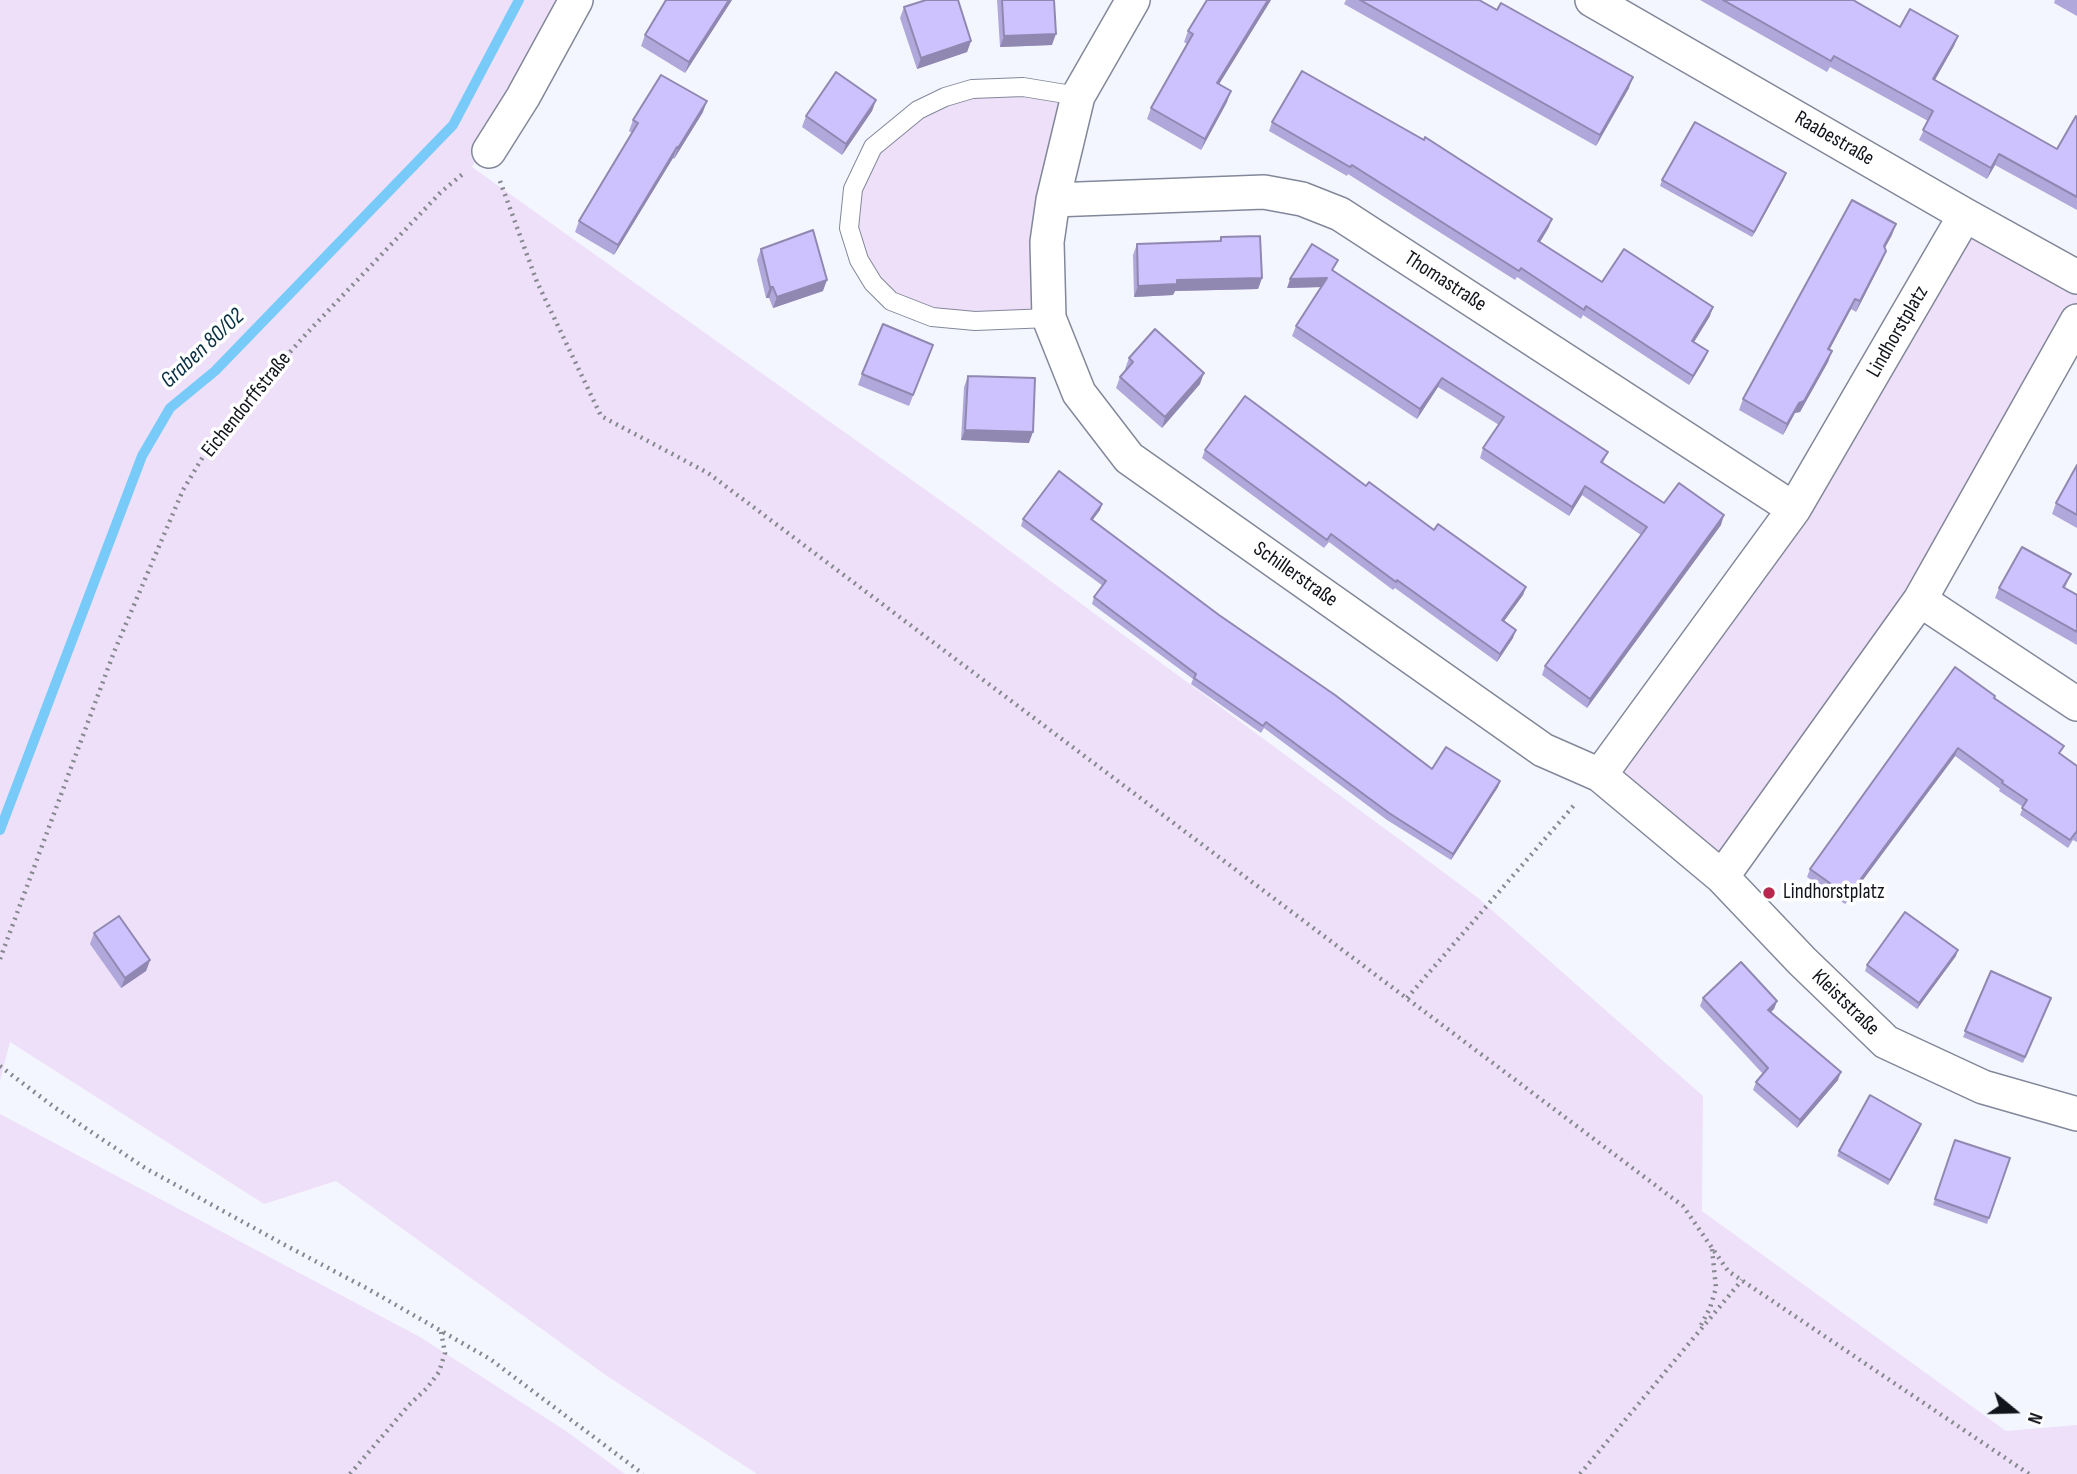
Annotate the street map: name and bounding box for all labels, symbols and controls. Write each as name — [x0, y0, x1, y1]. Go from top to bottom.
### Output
street label: Raabestraße — [1790, 106, 1878, 172]
street label: Thomastraße — [1399, 246, 1491, 318]
street label: Lindhorstplatz — [1862, 282, 1934, 382]
water label: Graben 80/02 — [155, 303, 251, 395]
street label: Eichendorffstraße — [197, 347, 297, 463]
street label: Schillerstraße — [1248, 537, 1342, 613]
place label: Lindhorstplatz — [1783, 880, 1885, 906]
marker: Lindhorstplatz — [1761, 885, 1777, 901]
street label: Kleiststraße — [1806, 965, 1884, 1041]
north arrow — [1979, 1376, 2049, 1446]
text: N — [2022, 1409, 2047, 1427]

